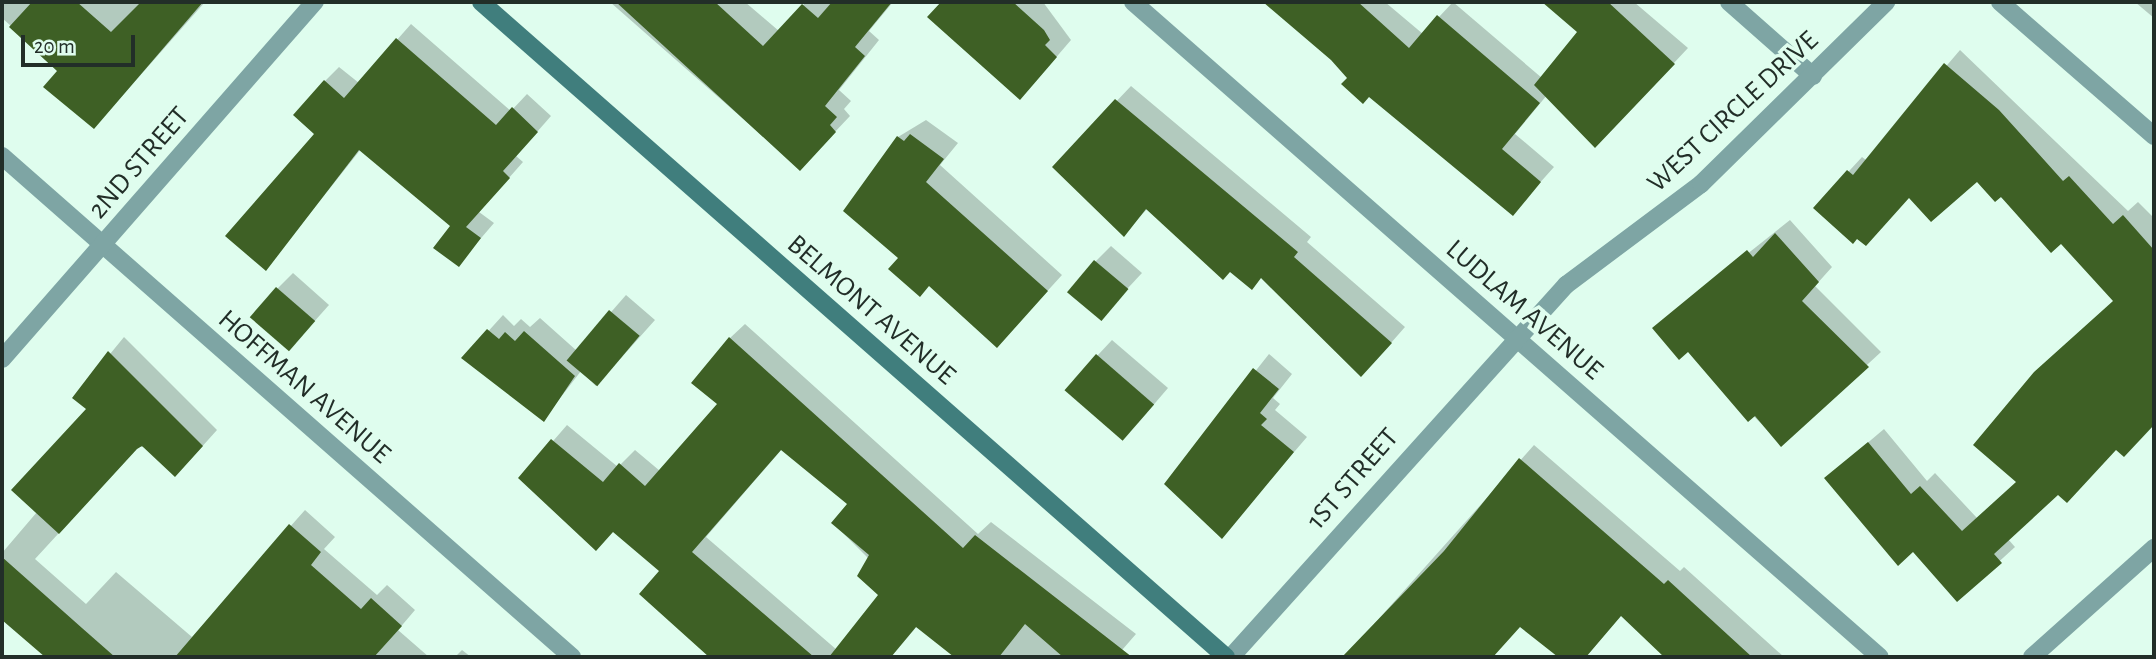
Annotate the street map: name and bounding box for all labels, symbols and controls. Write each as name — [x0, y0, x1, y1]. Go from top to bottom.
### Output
scale bar — [24, 21, 138, 65]
street label: WEST CIRCLE DRIVE — [1641, 24, 1825, 200]
text: 20 m — [34, 36, 75, 57]
street label: 2ND STREET — [81, 100, 197, 226]
street label: BELMONT AVENUE — [780, 228, 962, 392]
street label: LUDLAM AVENUE — [1439, 233, 1609, 387]
street label: HOFFMAN AVENUE — [211, 303, 397, 471]
street label: 1ST STREET — [1300, 421, 1406, 537]

